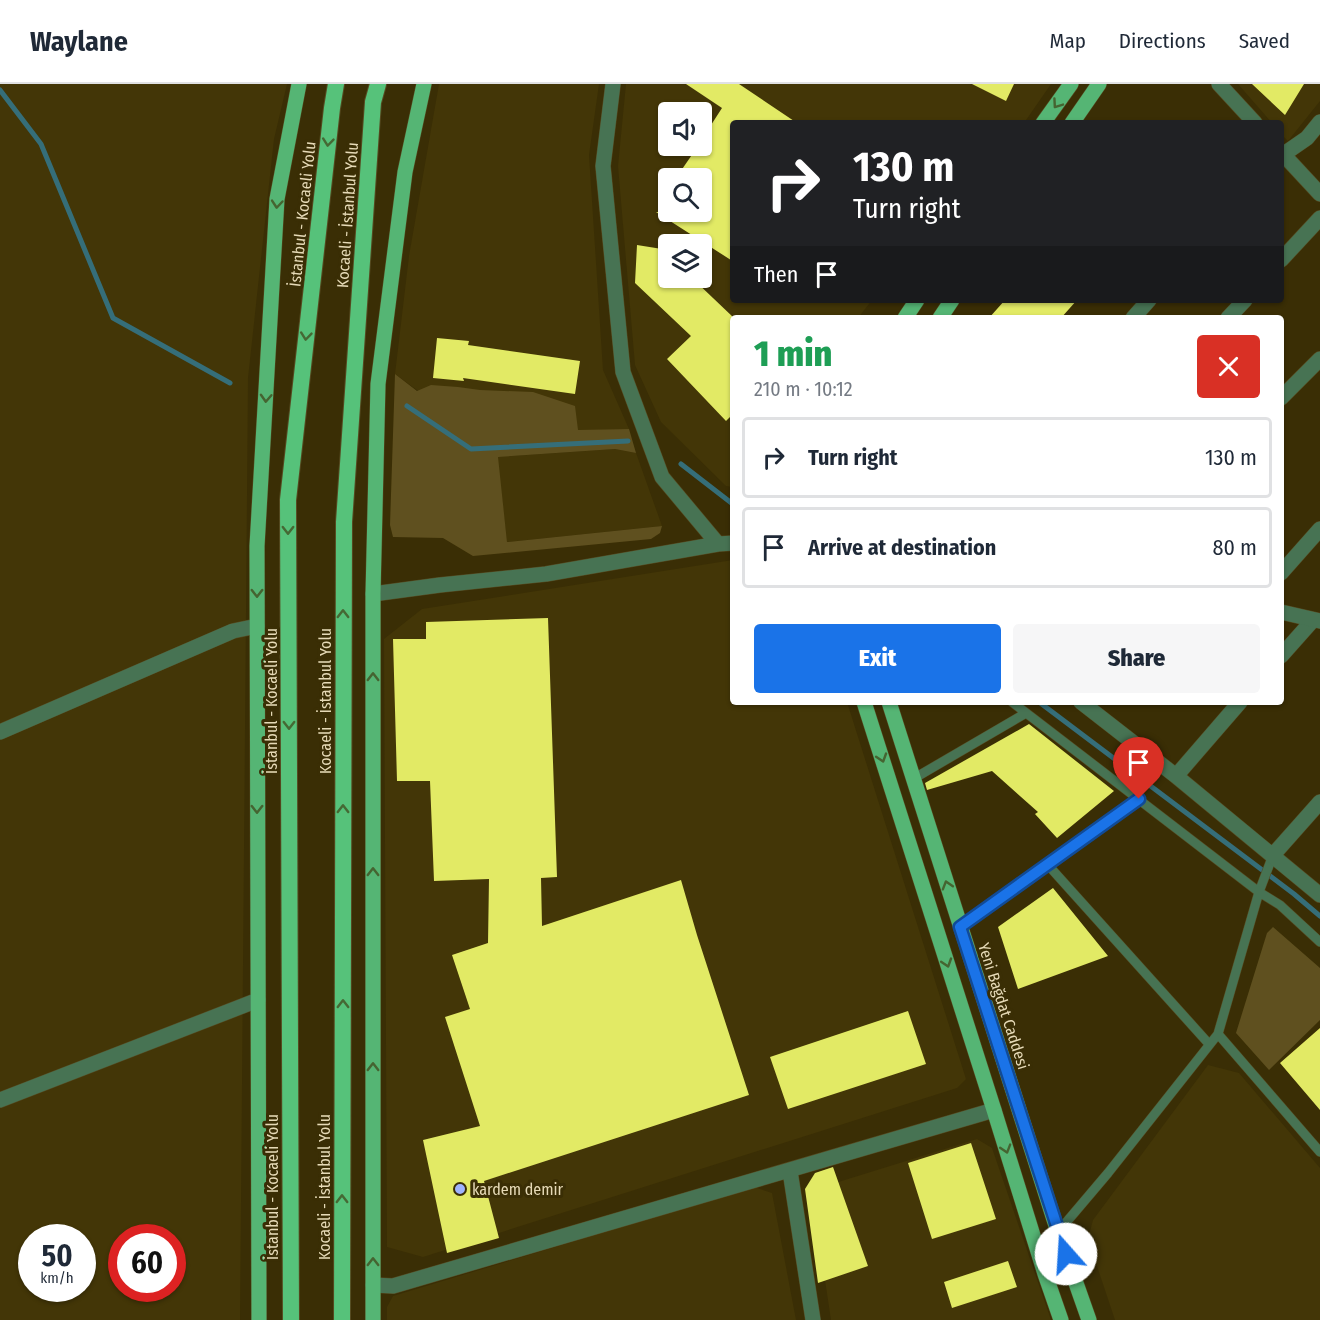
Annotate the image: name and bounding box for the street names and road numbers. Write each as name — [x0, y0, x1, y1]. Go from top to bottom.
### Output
street label: İstanbul - Kocaeli Yolu — [285, 140, 320, 288]
street label: Kocaeli - İstanbul Yolu — [333, 142, 362, 289]
street label: İstanbul - Kocaeli Yolu — [262, 628, 281, 774]
street label: Kocaeli - İstanbul Yolu — [316, 628, 335, 774]
street label: Yeni Bağdat Caddesi — [974, 940, 1033, 1072]
street label: İstanbul - Kocaeli Yolu — [263, 1114, 282, 1260]
street label: Kocaeli - İstanbul Yolu — [315, 1114, 334, 1260]

